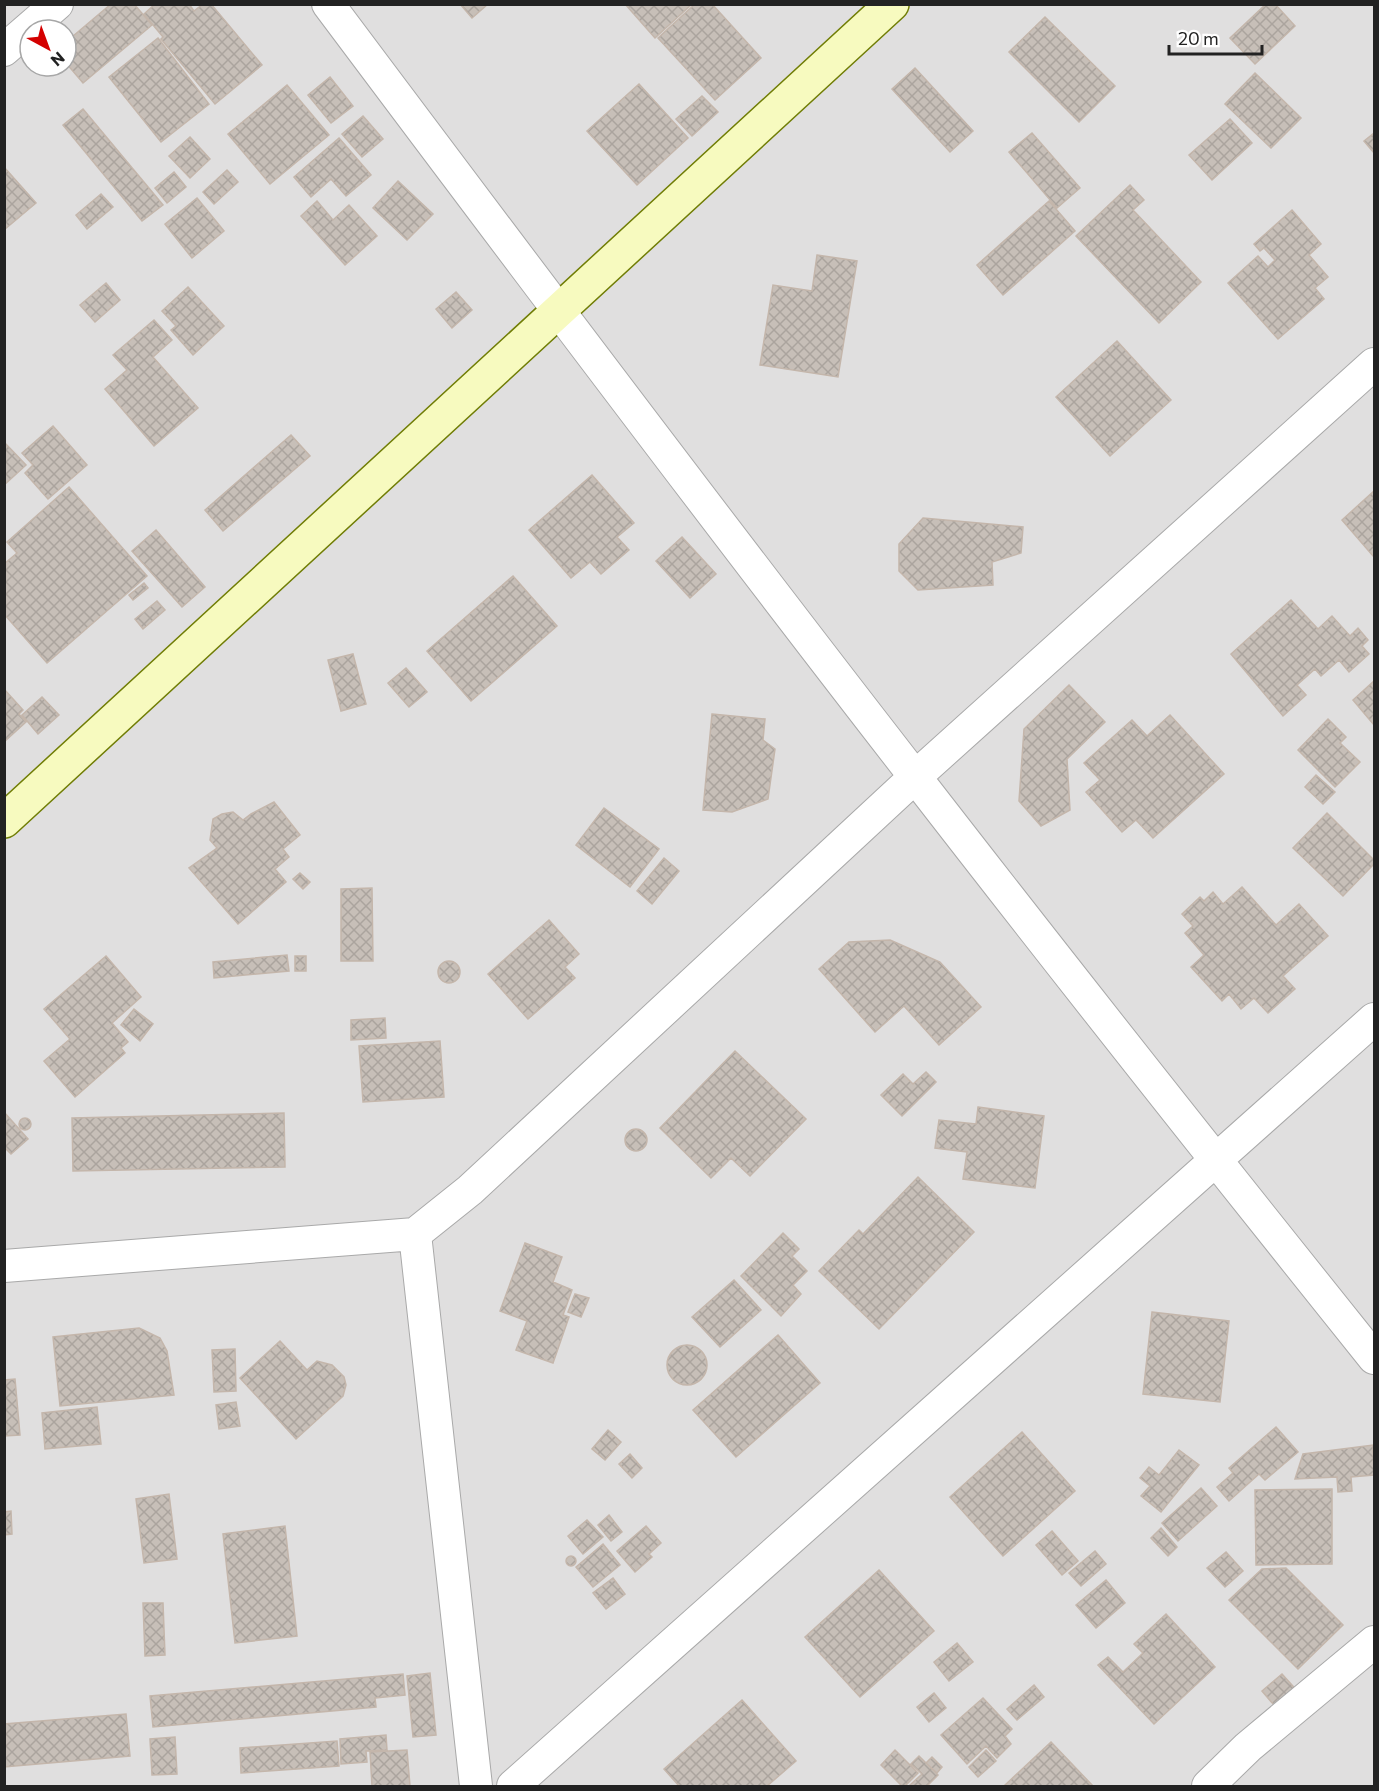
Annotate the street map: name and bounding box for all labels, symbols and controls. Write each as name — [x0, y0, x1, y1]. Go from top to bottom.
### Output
north arrow — [18, 18, 78, 78]
scale bar — [1169, 18, 1262, 56]
text: 20 m — [1178, 27, 1219, 49]
text: N — [47, 49, 69, 71]

